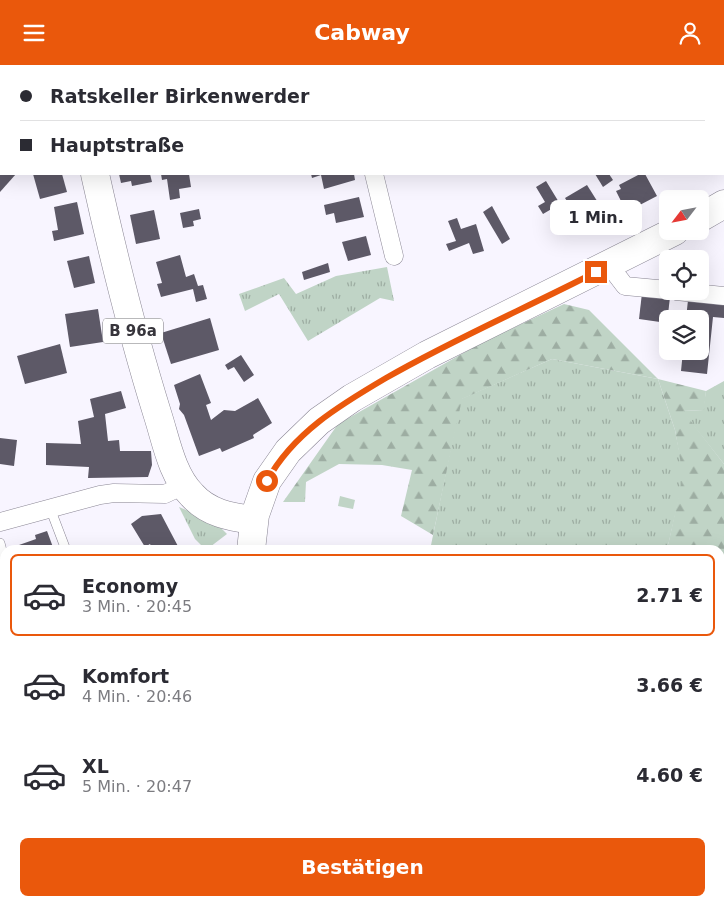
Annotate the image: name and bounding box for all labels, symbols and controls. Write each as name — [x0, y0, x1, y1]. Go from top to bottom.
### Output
icon: menu — [20, 19, 48, 47]
icon: person — [676, 19, 704, 47]
text: Cabway — [314, 20, 410, 45]
text: Ratskeller Birkenwerder — [50, 85, 309, 107]
text: Hauptstraße — [50, 134, 184, 156]
north arrow — [659, 190, 709, 240]
map controls — [659, 190, 709, 360]
callout: 1 Min. — [550, 199, 642, 235]
text: 1 Min. — [568, 208, 624, 227]
button: locate — [659, 250, 709, 300]
route end — [585, 261, 607, 283]
button: layers — [659, 310, 709, 360]
road number: B 96a — [103, 319, 163, 343]
route start — [256, 470, 278, 492]
icon: car — [22, 573, 67, 618]
text: Economy — [82, 575, 178, 597]
text: 2.71 € — [636, 584, 703, 606]
text: 3 Min. · 20:45 — [82, 597, 192, 616]
icon: car — [22, 663, 67, 708]
text: Komfort — [82, 665, 169, 687]
text: 3.66 € — [636, 674, 703, 696]
text: 4 Min. · 20:46 — [82, 687, 192, 706]
icon: car — [22, 753, 67, 798]
text: XL — [82, 755, 109, 777]
text: 4.60 € — [636, 764, 703, 786]
text: 5 Min. · 20:47 — [82, 777, 192, 796]
button: Bestätigen — [20, 838, 705, 896]

